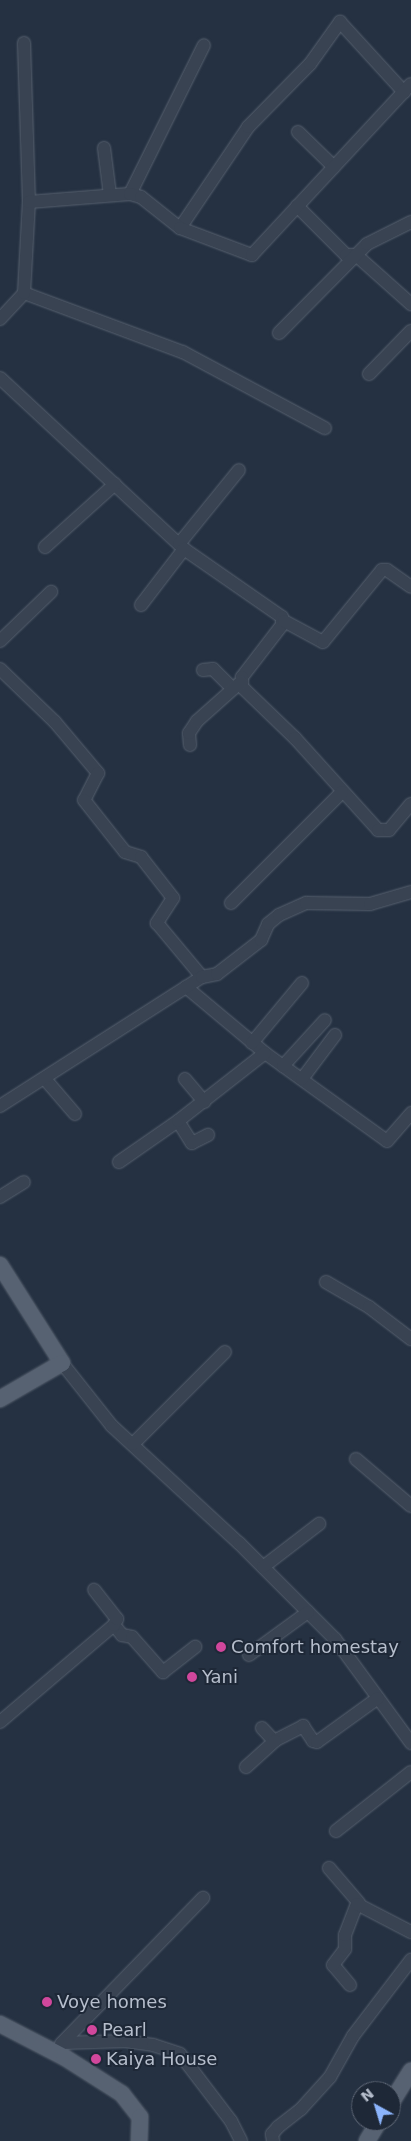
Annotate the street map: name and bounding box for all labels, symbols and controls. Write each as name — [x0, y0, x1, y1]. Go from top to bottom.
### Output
place label: Comfort homestay — [231, 1636, 399, 1658]
marker: Comfort homestay — [215, 1641, 227, 1653]
place label: Yani — [202, 1666, 238, 1688]
marker: Yani — [186, 1671, 198, 1683]
place label: Voye homes — [57, 1991, 167, 2013]
marker: Voye homes — [41, 1996, 53, 2008]
place label: Pearl — [102, 2019, 147, 2041]
marker: Pearl — [86, 2024, 98, 2036]
place label: Kaiya House — [106, 2048, 217, 2070]
marker: Kaiya House — [90, 2053, 102, 2065]
north arrow — [351, 2081, 401, 2131]
text: N — [358, 2085, 377, 2105]

